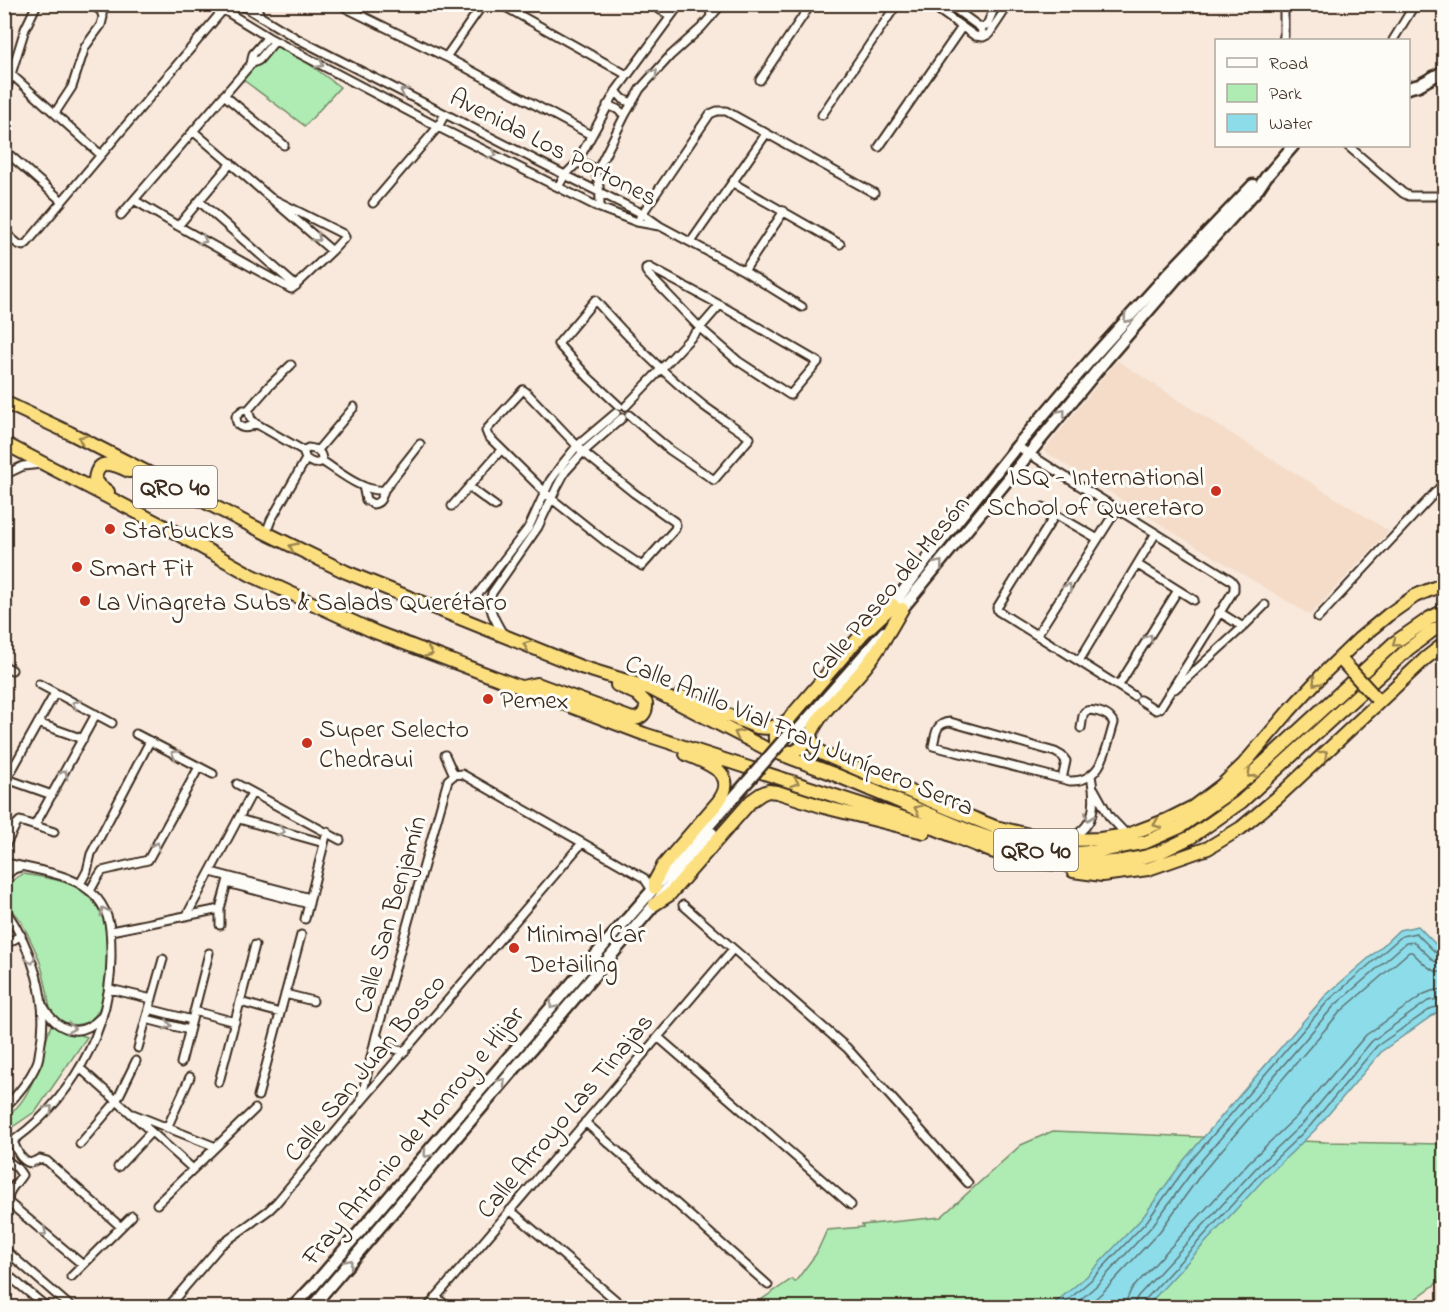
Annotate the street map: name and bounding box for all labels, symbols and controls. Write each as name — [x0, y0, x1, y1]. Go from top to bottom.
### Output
legend — [1215, 39, 1410, 147]
text: Road — [1269, 52, 1308, 78]
one-way arrow — [313, 57, 324, 68]
one-way arrow — [647, 70, 658, 80]
street label: Avenida Los Portones — [442, 80, 663, 218]
text: Park — [1269, 82, 1302, 108]
one-way arrow — [399, 88, 410, 100]
text: Water — [1269, 112, 1313, 138]
one-way arrow — [486, 147, 497, 159]
one-way arrow — [310, 231, 321, 242]
one-way arrow — [197, 233, 207, 244]
one-way arrow — [1123, 312, 1134, 323]
one-way arrow — [1055, 409, 1066, 420]
one-way arrow — [78, 435, 88, 446]
place label: ISQ - International School of Queretaro — [987, 460, 1204, 528]
road number: QRO 40 — [133, 466, 217, 508]
marker: ISQ - International School of Queretaro — [1209, 484, 1223, 498]
street label: Calle Paseo del Mesón — [802, 488, 980, 690]
place label: Starbucks — [122, 513, 234, 551]
marker: Starbucks — [103, 522, 117, 536]
one-way arrow — [289, 542, 300, 554]
place label: Smart Fit — [89, 551, 194, 589]
marker: Smart Fit — [70, 560, 84, 574]
one-way arrow — [931, 560, 942, 571]
one-way arrow — [1060, 583, 1072, 593]
place label: La Vinagreta Subs & Salads Querétaro — [97, 585, 507, 623]
marker: La Vinagreta Subs & Salads Querétaro — [78, 594, 92, 608]
one-way arrow — [1141, 634, 1153, 644]
one-way arrow — [1391, 635, 1402, 646]
one-way arrow — [522, 640, 533, 652]
one-way arrow — [423, 646, 434, 658]
street label: Calle Anillo Vial Fray Junípero Serra — [618, 646, 979, 828]
one-way arrow — [1312, 675, 1323, 686]
place label: Pemex — [500, 683, 569, 721]
marker: Pemex — [481, 692, 495, 706]
one-way arrow — [71, 699, 82, 711]
place label: Super Selecto Chedraui — [319, 712, 469, 780]
one-way arrow — [734, 730, 744, 741]
marker: Super Selecto Chedraui — [300, 736, 314, 750]
one-way arrow — [170, 750, 181, 761]
one-way arrow — [1316, 751, 1327, 762]
one-way arrow — [1247, 767, 1258, 778]
one-way arrow — [56, 770, 68, 780]
one-way arrow — [789, 775, 800, 788]
one-way arrow — [913, 805, 924, 817]
street label: Calle San Benjamín — [345, 811, 438, 1018]
one-way arrow — [1084, 811, 1096, 822]
one-way arrow — [1152, 817, 1163, 829]
one-way arrow — [275, 824, 286, 836]
road number: QRO 40 — [994, 829, 1078, 871]
one-way arrow — [149, 842, 160, 853]
one-way arrow — [100, 907, 111, 917]
place label: Minimal Car Detailing — [525, 917, 646, 985]
marker: Minimal Car Detailing — [507, 941, 521, 955]
one-way arrow — [24, 954, 36, 965]
street label: Calle San Juan Bosco — [276, 967, 457, 1171]
street label: Fray Antonio de Monroy e Hijar — [293, 998, 535, 1276]
one-way arrow — [549, 998, 560, 1009]
street label: Calle Arroyo Las Tinajas — [469, 1006, 664, 1228]
one-way arrow — [162, 1017, 172, 1030]
one-way arrow — [66, 1021, 76, 1034]
one-way arrow — [495, 1078, 506, 1089]
one-way arrow — [42, 1105, 53, 1115]
one-way arrow — [423, 1147, 434, 1158]
one-way arrow — [36, 1225, 47, 1236]
one-way arrow — [342, 1259, 353, 1270]

